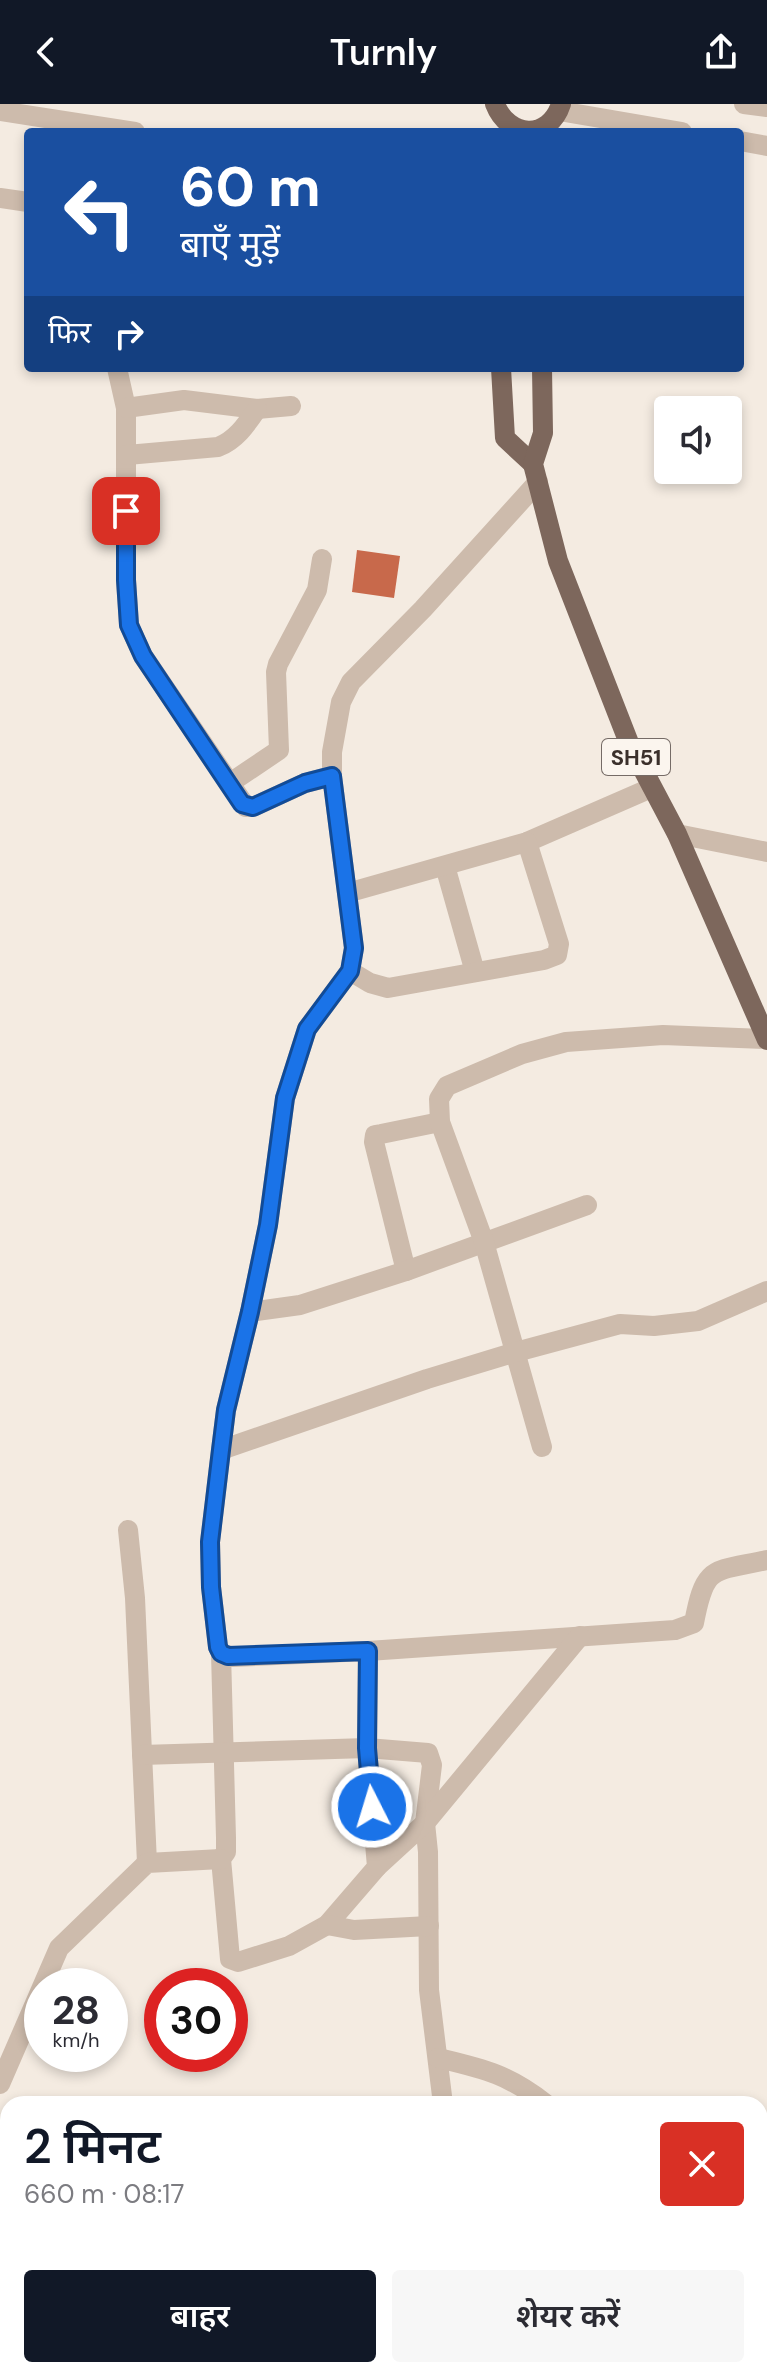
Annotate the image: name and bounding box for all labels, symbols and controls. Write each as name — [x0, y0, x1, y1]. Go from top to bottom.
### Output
text: Turnly — [330, 29, 437, 76]
icon: back — [24, 30, 68, 74]
icon: share — [699, 30, 743, 74]
text: 60 m — [180, 150, 321, 223]
icon: left — [48, 160, 152, 264]
text: बाएँ मुड़ें — [180, 221, 280, 268]
icon: right — [107, 312, 151, 356]
text: फिर — [48, 313, 91, 352]
map controls — [654, 396, 742, 484]
button: sound — [654, 396, 742, 484]
pin — [92, 477, 160, 545]
icon: arrive — [104, 489, 148, 533]
road number: SH51 — [602, 739, 670, 775]
position arrow — [330, 1765, 414, 1849]
speed limit sign: 30 — [144, 1968, 248, 2072]
text: 28 — [52, 1984, 100, 2036]
text: km/h — [52, 2027, 100, 2053]
text: 2 मिनट — [24, 2115, 161, 2178]
button: close — [660, 2122, 744, 2206]
text: 660 m · 08:17 — [24, 2177, 184, 2211]
button: बाहर — [24, 2270, 376, 2362]
button: शेयर करें — [392, 2270, 744, 2362]

